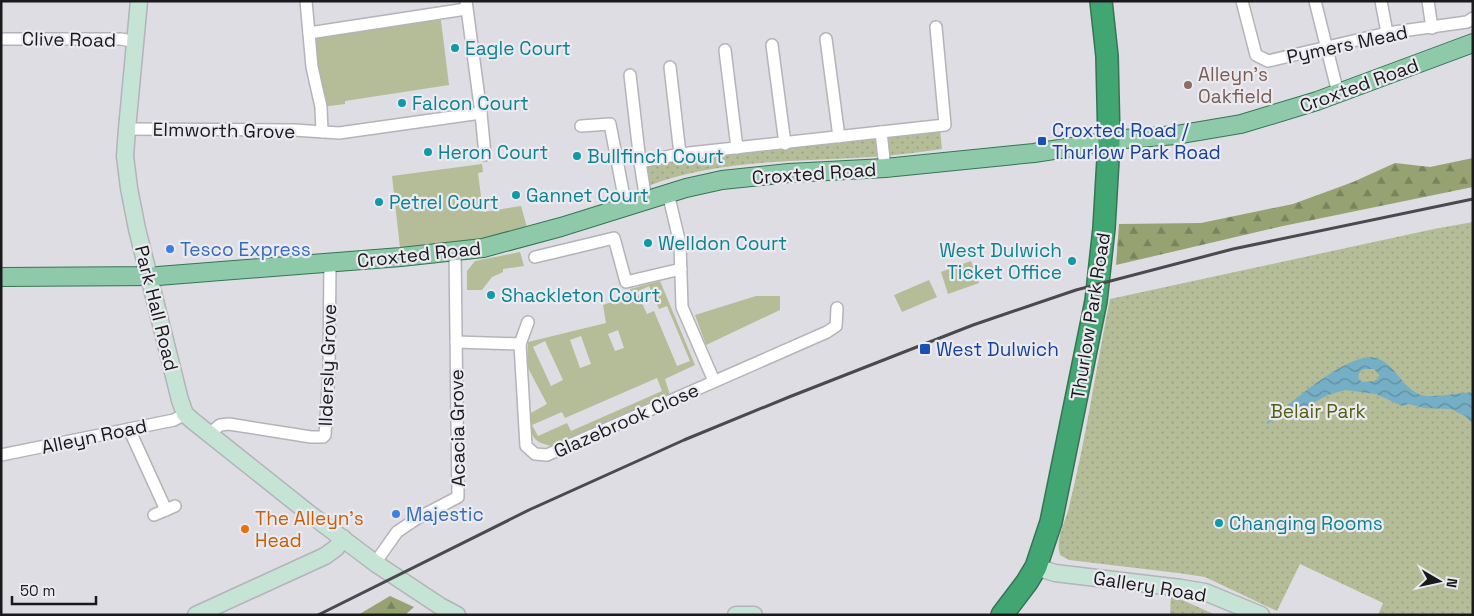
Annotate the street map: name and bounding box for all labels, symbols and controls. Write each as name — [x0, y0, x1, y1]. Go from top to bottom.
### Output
street label: Pymers Mead — [1284, 19, 1410, 70]
street label: Clive Road — [22, 26, 116, 53]
place label: Eagle Court — [465, 36, 571, 61]
marker: Eagle Court — [449, 42, 461, 54]
street label: Croxted Road — [1296, 52, 1422, 119]
place label: Alleyn's Oakfield — [1198, 62, 1273, 109]
marker: Alleyn's Oakfield — [1182, 79, 1194, 91]
place label: Falcon Court — [412, 91, 529, 116]
marker: Falcon Court — [396, 97, 408, 109]
street label: Elmworth Grove — [152, 117, 296, 144]
place label: Croxted Road / Thurlow Park Road — [1052, 118, 1221, 165]
marker: Croxted Road / Thurlow Park Road — [1036, 135, 1048, 147]
place label: Heron Court — [438, 140, 548, 165]
place label: Bullfinch Court — [587, 144, 724, 169]
marker: Heron Court — [422, 146, 434, 158]
marker: Bullfinch Court — [571, 150, 583, 162]
street label: Croxted Road — [751, 157, 877, 190]
place label: Gannet Court — [526, 183, 649, 208]
marker: Gannet Court — [510, 189, 522, 201]
place label: Petrel Court — [389, 190, 499, 215]
marker: Petrel Court — [373, 196, 385, 208]
place label: Welldon Court — [658, 231, 787, 256]
street label: Thurlow Park Road — [1065, 231, 1116, 401]
street label: Croxted Road — [356, 236, 482, 273]
place label: Tesco Express — [180, 237, 311, 262]
marker: Welldon Court — [642, 237, 654, 249]
place label: West Dulwich Ticket Office — [939, 238, 1062, 285]
street label: Park Hall Road — [129, 243, 184, 374]
marker: Tesco Express — [164, 243, 176, 255]
marker: West Dulwich Ticket Office — [1066, 255, 1078, 267]
place label: Shackleton Court — [501, 283, 660, 308]
marker: Shackleton Court — [485, 289, 497, 301]
street label: Ildersly Grove — [313, 303, 342, 427]
place label: West Dulwich — [936, 337, 1059, 362]
marker: West Dulwich — [918, 342, 932, 356]
street label: Acacia Grove — [444, 369, 471, 487]
street label: Glazebrook Close — [550, 377, 703, 464]
park label: Belair Park — [1270, 399, 1366, 424]
street label: Alleyn Road — [39, 413, 149, 460]
place label: Majestic — [406, 502, 484, 527]
place label: The Alleyn's Head — [255, 506, 364, 553]
marker: Majestic — [390, 508, 402, 520]
place label: Changing Rooms — [1229, 511, 1383, 536]
marker: Changing Rooms — [1213, 517, 1225, 529]
marker: The Alleyn's Head — [239, 523, 251, 535]
north arrow — [1414, 556, 1464, 606]
street label: Gallery Road — [1091, 565, 1208, 608]
scale bar — [12, 574, 96, 606]
text: N — [1442, 577, 1461, 589]
text: 50 m — [20, 581, 55, 600]

